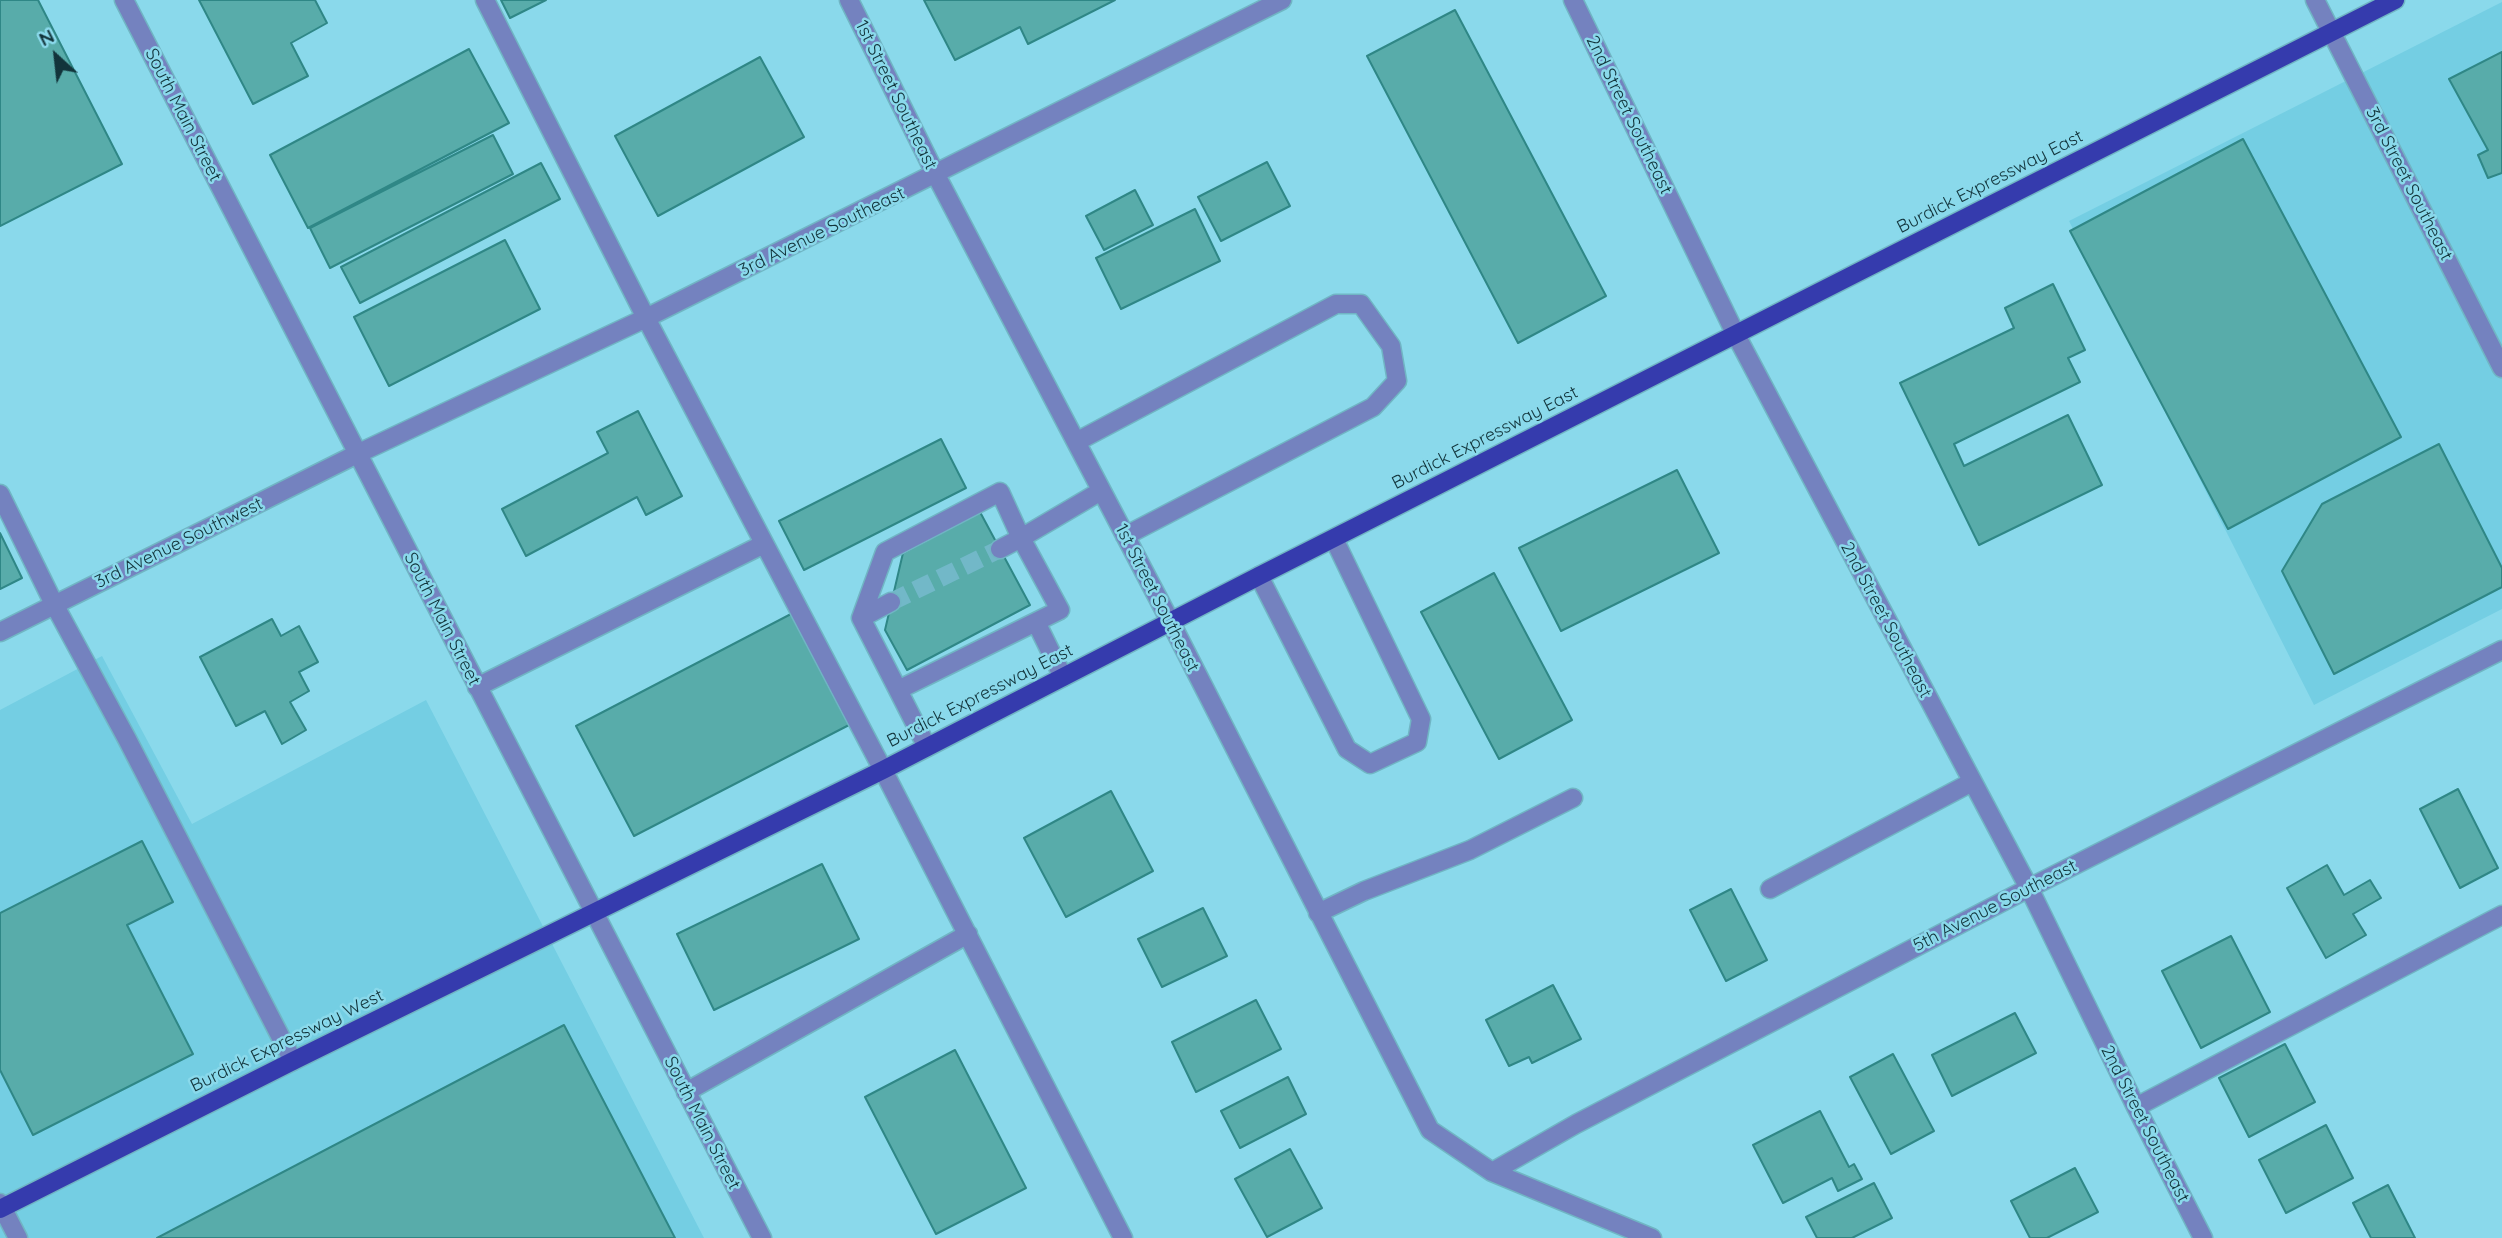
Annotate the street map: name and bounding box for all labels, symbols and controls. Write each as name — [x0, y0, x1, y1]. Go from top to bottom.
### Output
street label: 1st Street Southeast — [850, 17, 942, 173]
north arrow — [21, 21, 91, 91]
text: N — [35, 23, 58, 51]
street label: 2nd Street Southeast — [1581, 32, 1677, 198]
street label: South Main Street — [140, 45, 226, 185]
street label: 3rd Street Southeast — [2361, 104, 2457, 264]
street label: Burdick Expressway East — [1893, 126, 2087, 238]
street label: 3rd Avenue Southeast — [736, 183, 908, 281]
street label: Burdick Expressway East — [1388, 382, 1582, 494]
street label: 3rd Avenue Southwest — [92, 493, 266, 593]
street label: 1st Street Southeast — [1110, 520, 1204, 676]
street label: 2nd Street Southeast — [1836, 538, 1936, 702]
street label: South Main Street — [399, 549, 485, 689]
street label: Burdick Expressway East — [883, 640, 1077, 752]
street label: 5th Avenue Southeast — [1910, 855, 2080, 957]
street label: Burdick Expressway West — [187, 985, 387, 1097]
street label: 2nd Street Southeast — [2096, 1042, 2194, 1206]
street label: South Main Street — [659, 1053, 745, 1193]

